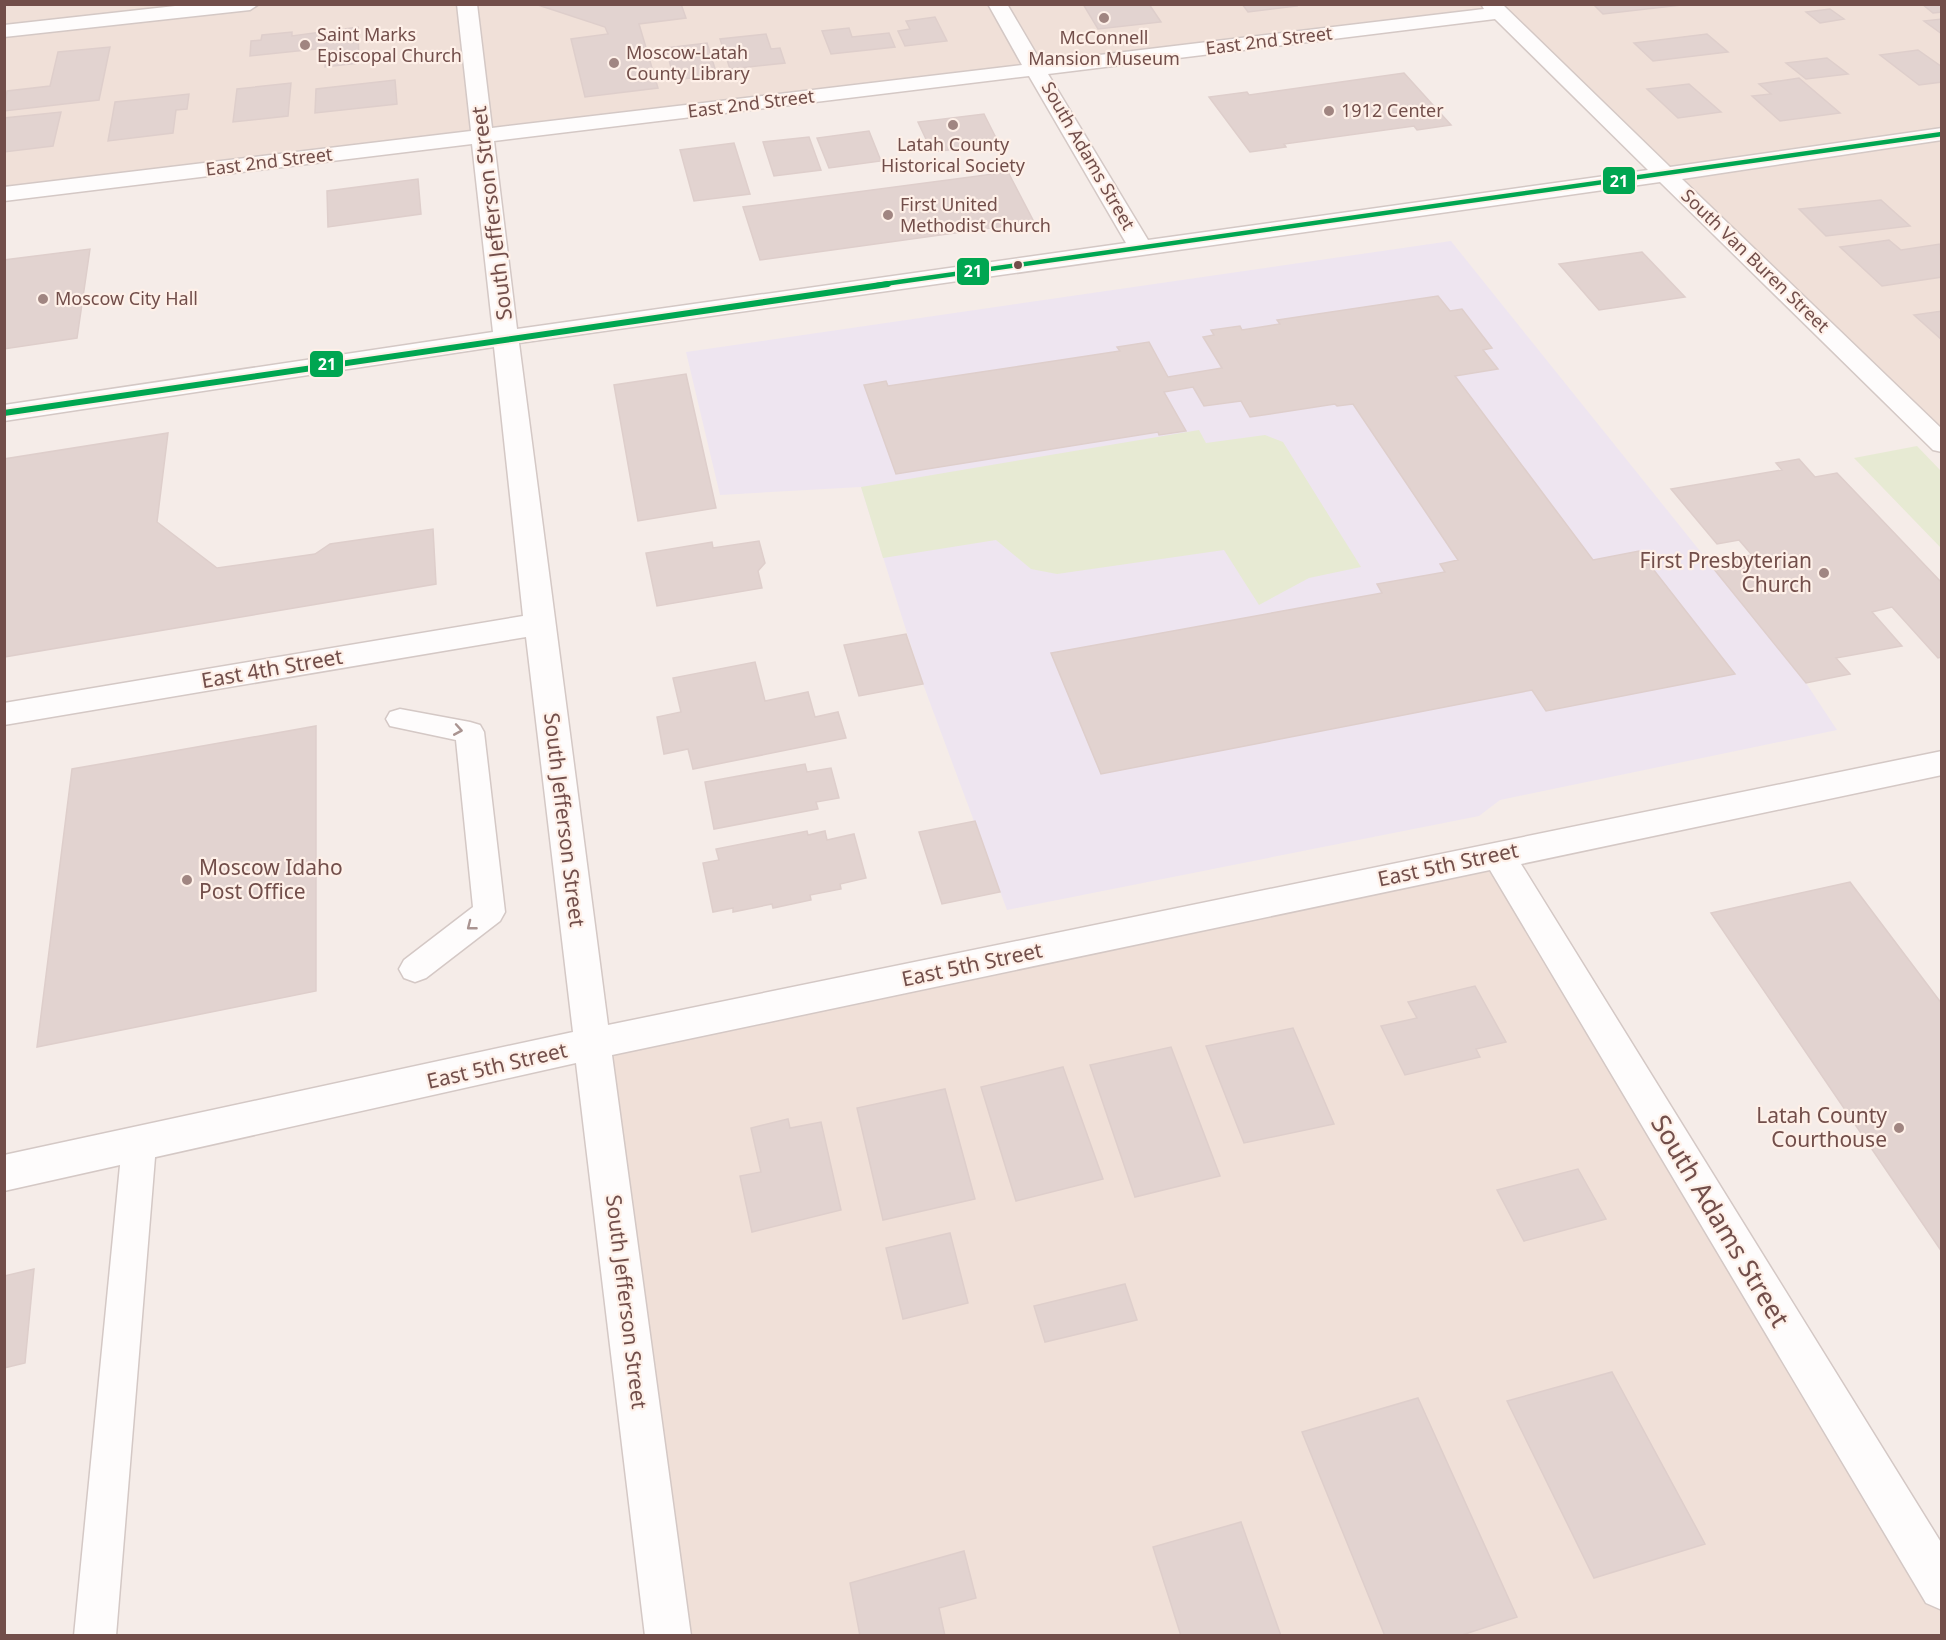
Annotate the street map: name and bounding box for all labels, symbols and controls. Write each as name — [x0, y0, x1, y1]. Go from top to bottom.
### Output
marker: McConnell Mansion Museum — [1097, 11, 1111, 25]
street label: East 2nd Street — [1204, 20, 1334, 60]
place label: Saint Marks Episcopal Church — [317, 22, 462, 67]
place label: McConnell Mansion Museum — [1028, 25, 1180, 70]
marker: Saint Marks Episcopal Church — [298, 38, 312, 52]
place label: Moscow-Latah County Library — [626, 40, 751, 85]
marker: Moscow-Latah County Library — [607, 56, 621, 70]
street label: South Adams Street — [1037, 77, 1141, 234]
street label: East 2nd Street — [686, 83, 816, 123]
place label: 1912 Center — [1341, 98, 1444, 122]
street label: South Jefferson Street — [464, 104, 518, 322]
marker: 1912 Center — [1322, 104, 1336, 118]
marker: Latah County Historical Society — [946, 118, 960, 132]
place label: Latah County Historical Society — [881, 132, 1026, 177]
street label: East 2nd Street — [204, 141, 334, 181]
line badge: 21 — [1602, 166, 1636, 195]
text: 21 — [1610, 170, 1628, 192]
street label: South Van Buren Street — [1677, 183, 1835, 338]
place label: First United Methodist Church — [900, 192, 1051, 237]
marker: First United Methodist Church — [881, 208, 895, 222]
line badge: 21 — [956, 257, 990, 286]
unlabelled marker — [1012, 259, 1024, 271]
text: 21 — [964, 260, 982, 282]
place label: Moscow City Hall — [55, 286, 198, 310]
marker: Moscow City Hall — [36, 292, 50, 306]
line badge: 21 — [309, 350, 344, 378]
text: 21 — [318, 353, 336, 375]
place label: First Presbyterian Church — [1640, 546, 1812, 598]
marker: First Presbyterian Church — [1817, 566, 1831, 580]
street label: East 4th Street — [199, 642, 345, 694]
street label: South Jefferson Street — [538, 711, 592, 929]
one-way arrow — [453, 723, 462, 735]
street label: East 5th Street — [1375, 835, 1521, 893]
place label: Moscow Idaho Post Office — [199, 853, 343, 905]
marker: Moscow Idaho Post Office — [180, 873, 194, 887]
one-way arrow — [467, 918, 478, 929]
street label: East 5th Street — [899, 935, 1045, 993]
street label: East 5th Street — [424, 1035, 570, 1095]
place label: Latah County Courthouse — [1756, 1101, 1887, 1153]
street label: South Adams Street — [1643, 1108, 1799, 1333]
marker: Latah County Courthouse — [1892, 1121, 1906, 1135]
street label: South Jefferson Street — [600, 1193, 654, 1411]

